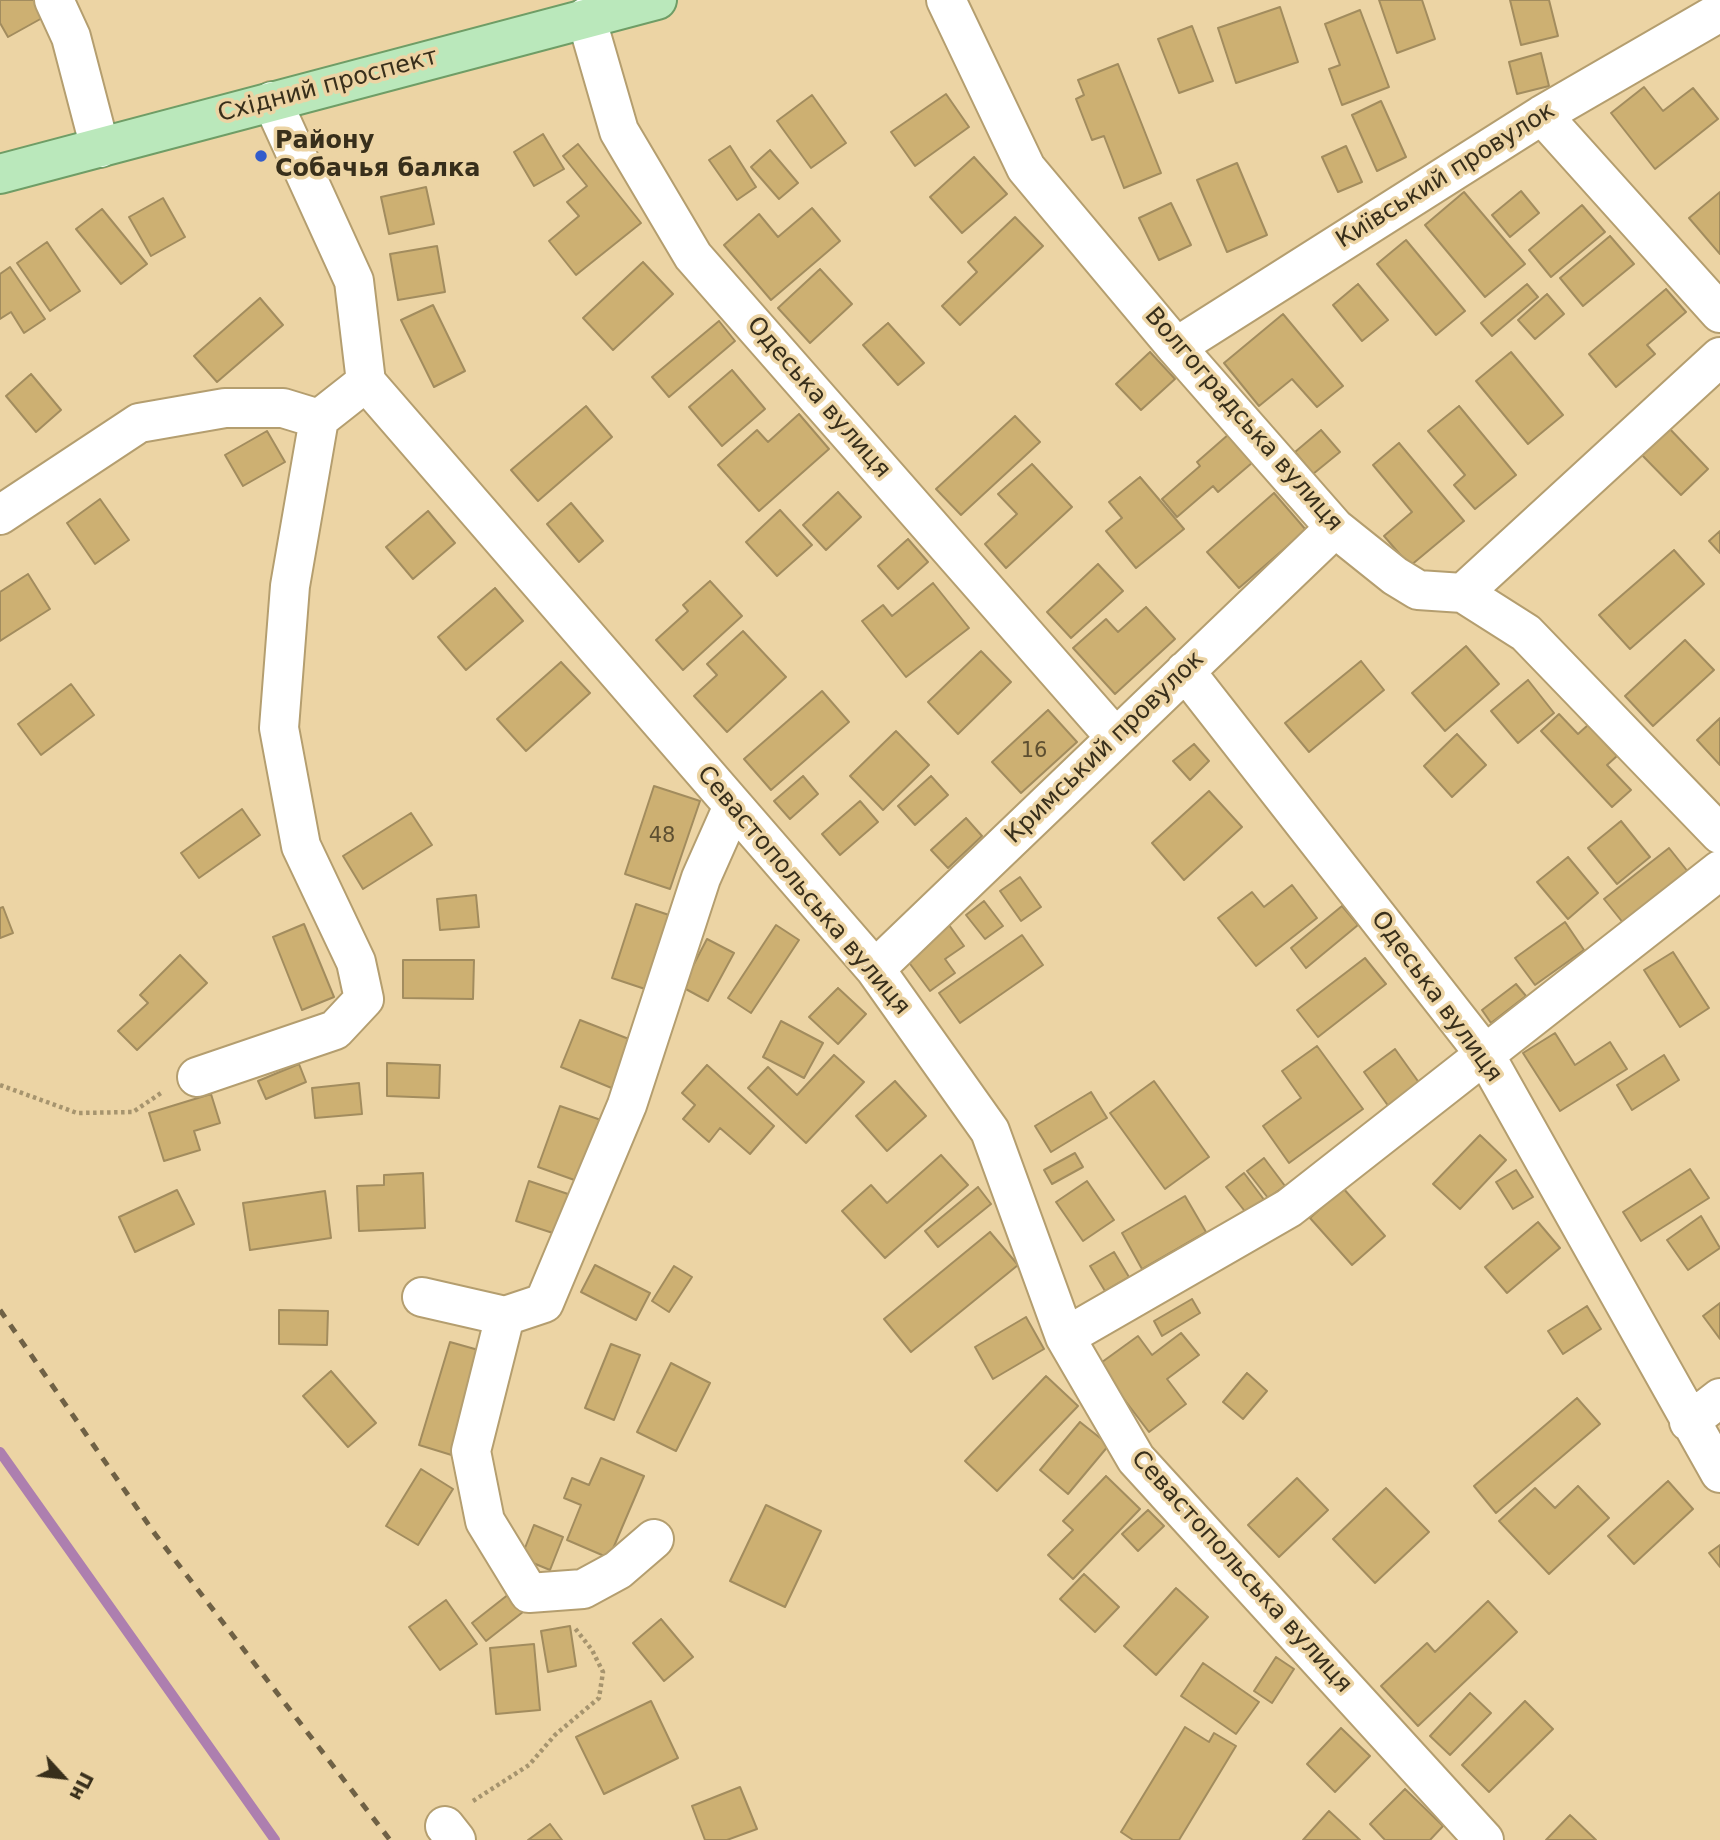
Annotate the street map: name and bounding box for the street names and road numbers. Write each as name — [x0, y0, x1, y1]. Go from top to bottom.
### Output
street label: Східний проспект — [215, 43, 441, 129]
street label: Київський провулок — [1331, 97, 1561, 255]
street label: Волгоградська вулиця — [1138, 302, 1348, 538]
street label: Одеська вулиця — [740, 311, 896, 485]
street label: Кримський провулок — [1000, 646, 1210, 850]
street label: Севастопольська вулиця — [690, 761, 916, 1021]
street label: Одеська вулиця — [1364, 906, 1508, 1088]
street label: Севастопольська вулиця — [1124, 1445, 1358, 1699]

